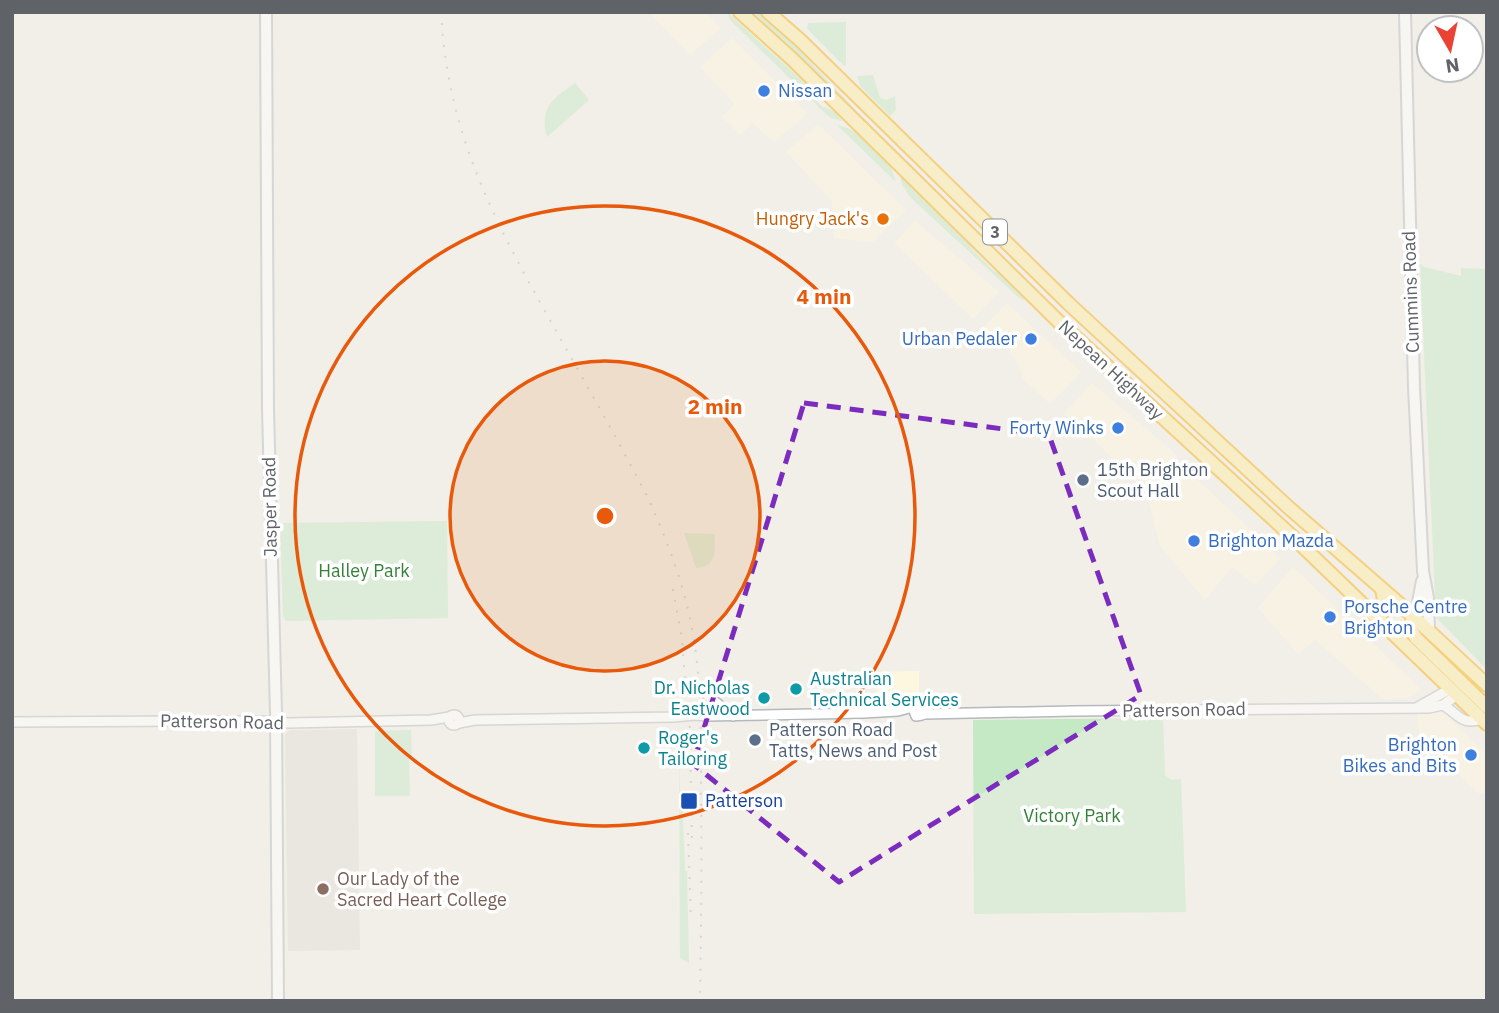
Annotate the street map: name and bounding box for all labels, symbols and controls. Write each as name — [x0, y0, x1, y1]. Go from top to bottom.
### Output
north arrow — [1415, 14, 1485, 84]
text: N — [1444, 53, 1461, 79]
place label: Nissan — [778, 79, 833, 102]
marker: Nissan — [756, 83, 772, 99]
place label: Hungry Jack's — [756, 207, 869, 230]
marker: Hungry Jack's — [875, 211, 891, 227]
road number: 3 — [983, 220, 1007, 244]
street label: Cummins Road — [1397, 231, 1424, 353]
text: 4 min — [797, 282, 851, 310]
street label: Nepean Highway — [1054, 315, 1169, 424]
place label: Urban Pedaler — [902, 327, 1017, 350]
marker: Urban Pedaler — [1023, 331, 1039, 347]
text: 2 min — [688, 392, 742, 420]
place label: Forty Winks — [1009, 416, 1104, 439]
marker: Forty Winks — [1110, 420, 1126, 436]
street label: Jasper Road — [257, 457, 282, 557]
place label: 15th Brighton Scout Hall — [1097, 458, 1209, 502]
marker: 15th Brighton Scout Hall — [1075, 472, 1091, 488]
centre of rings — [593, 504, 617, 528]
place label: Brighton Mazda — [1208, 529, 1334, 552]
marker: Brighton Mazda — [1186, 533, 1202, 549]
park label: Halley Park — [318, 559, 410, 582]
place label: Porsche Centre Brighton — [1344, 595, 1468, 639]
marker: Porsche Centre Brighton — [1322, 609, 1338, 625]
place label: Australian Technical Services — [810, 667, 959, 711]
place label: Dr. Nicholas Eastwood — [654, 676, 750, 720]
marker: Australian Technical Services — [788, 681, 804, 697]
marker: Dr. Nicholas Eastwood — [756, 690, 772, 706]
street label: Patterson Road — [1122, 697, 1246, 722]
street label: Patterson Road — [160, 709, 284, 734]
place label: Patterson Road Tatts, News and Post — [769, 718, 937, 762]
place label: Roger's Tailoring — [658, 726, 727, 770]
marker: Patterson Road Tatts, News and Post — [747, 732, 763, 748]
place label: Brighton Bikes and Bits — [1343, 733, 1457, 777]
marker: Roger's Tailoring — [636, 740, 652, 756]
marker: Brighton Bikes and Bits — [1463, 747, 1479, 763]
place label: Patterson — [705, 789, 783, 812]
marker: Patterson — [679, 791, 699, 811]
park label: Victory Park — [1023, 804, 1121, 827]
place label: Our Lady of the Sacred Heart College — [337, 867, 507, 911]
marker: Our Lady of the Sacred Heart College — [315, 881, 331, 897]

